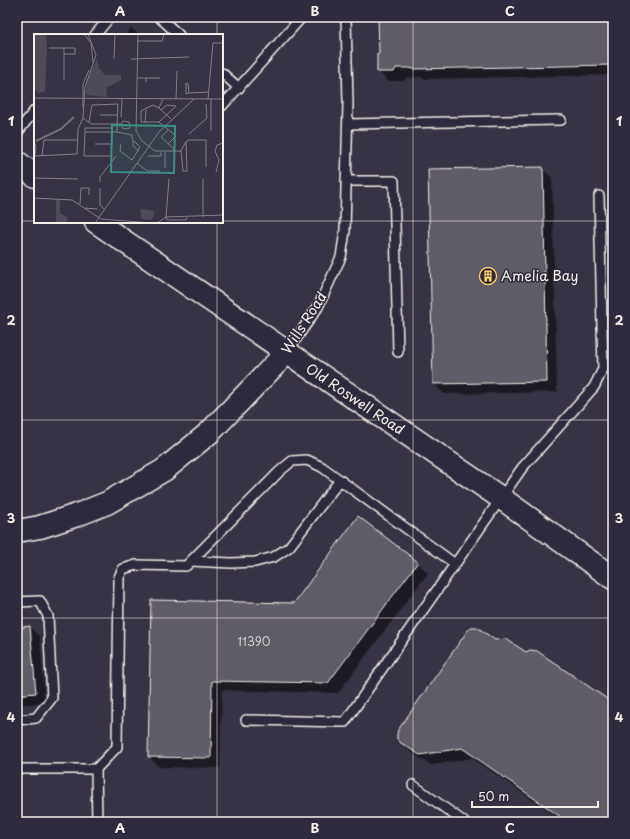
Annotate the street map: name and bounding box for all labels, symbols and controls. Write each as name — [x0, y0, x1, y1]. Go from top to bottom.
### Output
text: A — [115, 1, 125, 20]
text: B — [311, 1, 320, 20]
text: C — [505, 1, 515, 20]
inset map — [34, 34, 223, 223]
text: 1 — [8, 111, 14, 130]
text: 1 — [616, 111, 622, 130]
place label: Amelia Bay — [501, 265, 578, 286]
building icon: Amelia Bay — [478, 266, 498, 286]
street label: Wills Road — [276, 287, 332, 358]
text: 2 — [6, 310, 16, 329]
text: 2 — [614, 310, 624, 329]
street label: Old Roswell Road — [302, 358, 409, 439]
text: 3 — [7, 508, 16, 527]
text: 3 — [615, 508, 624, 527]
house number: 11390 — [238, 632, 271, 650]
text: 4 — [7, 707, 16, 726]
text: 4 — [615, 707, 624, 726]
scale bar — [472, 783, 598, 809]
text: 50 m — [478, 787, 509, 805]
text: A — [115, 818, 125, 837]
text: B — [311, 818, 320, 837]
text: C — [505, 818, 515, 837]

